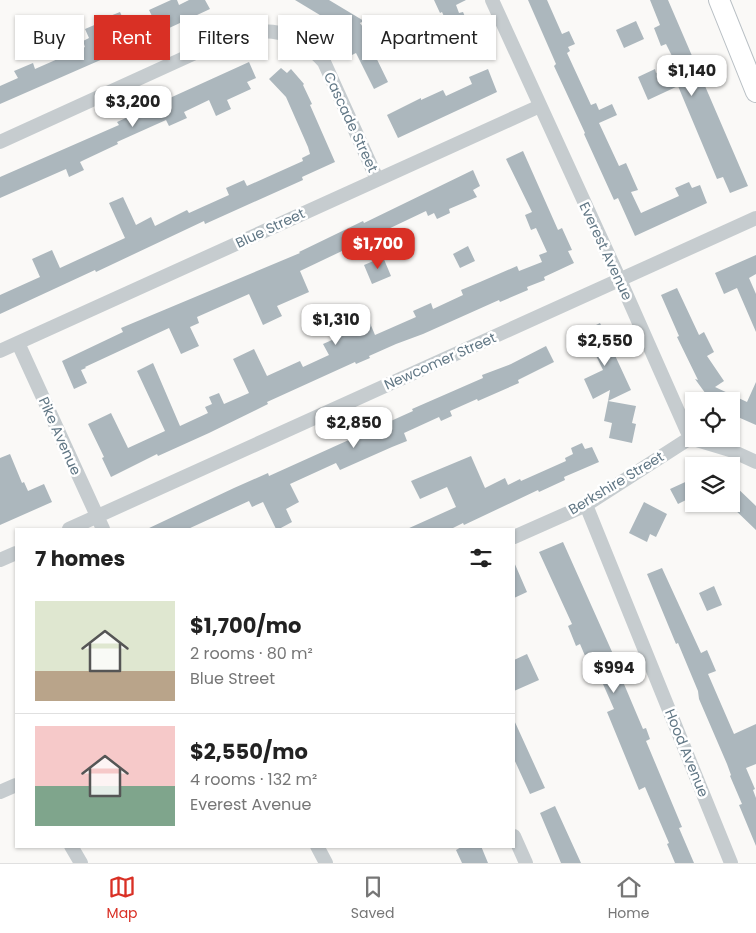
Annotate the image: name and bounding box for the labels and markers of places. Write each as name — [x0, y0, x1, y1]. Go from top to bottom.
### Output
pin: $1,140 — [651, 54, 733, 97]
pin: $3,200 — [92, 86, 174, 128]
pin: $1,700 — [337, 228, 419, 270]
pin: $1,310 — [295, 304, 377, 346]
pin: $2,550 — [564, 324, 646, 367]
pin: $2,850 — [313, 406, 395, 449]
pin: $994 — [584, 652, 644, 694]

